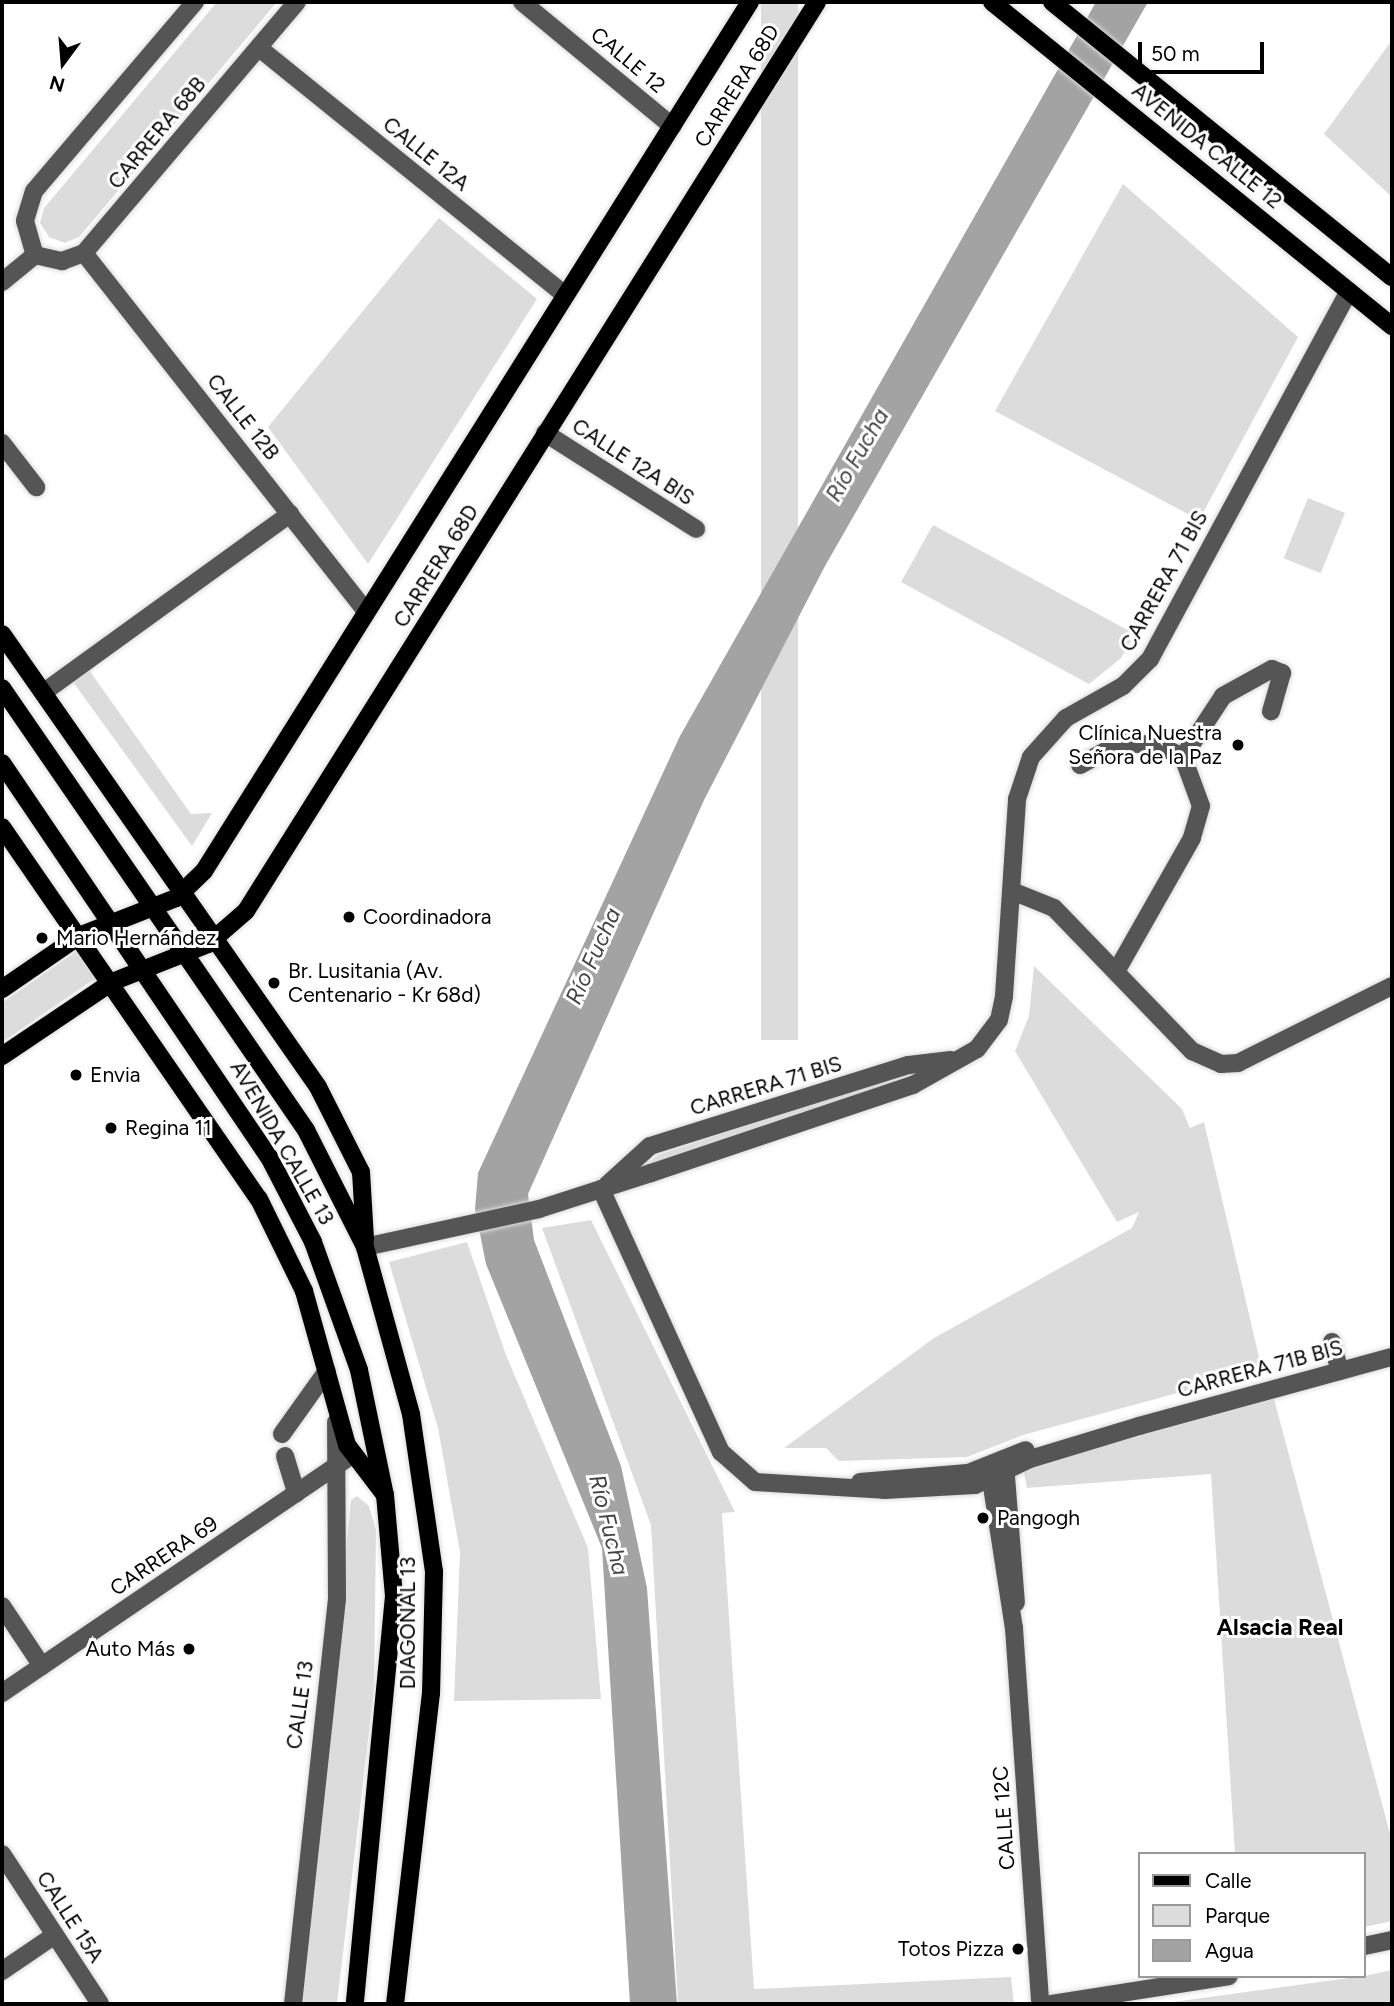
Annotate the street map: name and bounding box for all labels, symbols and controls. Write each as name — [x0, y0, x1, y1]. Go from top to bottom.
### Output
street label: CARRERA 68D — [689, 20, 785, 152]
street label: CALLE 12 — [586, 22, 670, 98]
north arrow — [28, 28, 98, 98]
scale bar — [1142, 28, 1268, 72]
text: 50 m — [1151, 41, 1200, 66]
text: N — [47, 71, 67, 97]
street label: CARRERA 68B — [103, 72, 211, 194]
street label: AVENIDA CALLE 12 — [1127, 78, 1287, 214]
street label: CALLE 12A — [378, 112, 474, 196]
street label: CALLE 12B — [202, 369, 284, 465]
water label: Río Fucha — [819, 404, 895, 506]
street label: CALLE 12A BIS — [567, 413, 699, 511]
street label: CARRERA 68D — [388, 500, 484, 632]
street label: CARRERA 71 BIS — [1115, 506, 1213, 656]
place label: Clínica Nuestra Señora de la Paz — [1068, 720, 1222, 770]
marker: Clínica Nuestra Señora de la Paz — [1228, 735, 1248, 755]
water label: Río Fucha — [560, 903, 626, 1009]
place label: Coordinadora — [363, 904, 491, 930]
marker: Coordinadora — [341, 909, 357, 925]
place label: Mario Hernández — [56, 925, 216, 951]
marker: Mario Hernández — [34, 930, 50, 946]
place label: Br. Lusitania (Av. Centenario - Kr 68d) — [288, 958, 481, 1008]
marker: Br. Lusitania (Av. Centenario - Kr 68d) — [266, 975, 282, 991]
street label: CARRERA 71 BIS — [687, 1051, 845, 1121]
street label: AVENIDA CALLE 13 — [225, 1057, 339, 1229]
place label: Envia — [90, 1062, 140, 1088]
marker: Envia — [68, 1067, 84, 1083]
place label: Regina 11 — [125, 1115, 212, 1141]
marker: Regina 11 — [103, 1120, 119, 1136]
street label: CARRERA 71B BIS — [1175, 1335, 1345, 1403]
water label: Río Fucha — [583, 1472, 635, 1578]
place label: Pangogh — [997, 1505, 1080, 1531]
marker: Pangogh — [975, 1510, 991, 1526]
street label: CARRERA 69 — [105, 1511, 223, 1601]
street label: DIAGONAL 13 — [395, 1557, 421, 1689]
district label: Alsacia Real — [1217, 1613, 1343, 1641]
place label: Auto Más — [86, 1636, 175, 1662]
marker: Auto Más — [181, 1641, 197, 1657]
street label: CALLE 13 — [281, 1659, 319, 1751]
street label: CALLE 12C — [988, 1765, 1020, 1871]
legend — [1138, 1852, 1366, 1978]
street label: CALLE 15A — [31, 1867, 109, 1967]
text: Calle — [1205, 1868, 1252, 1893]
text: Parque — [1205, 1903, 1270, 1928]
place label: Totos Pizza — [898, 1936, 1004, 1962]
text: Agua — [1205, 1938, 1254, 1963]
marker: Totos Pizza — [1010, 1941, 1026, 1957]

